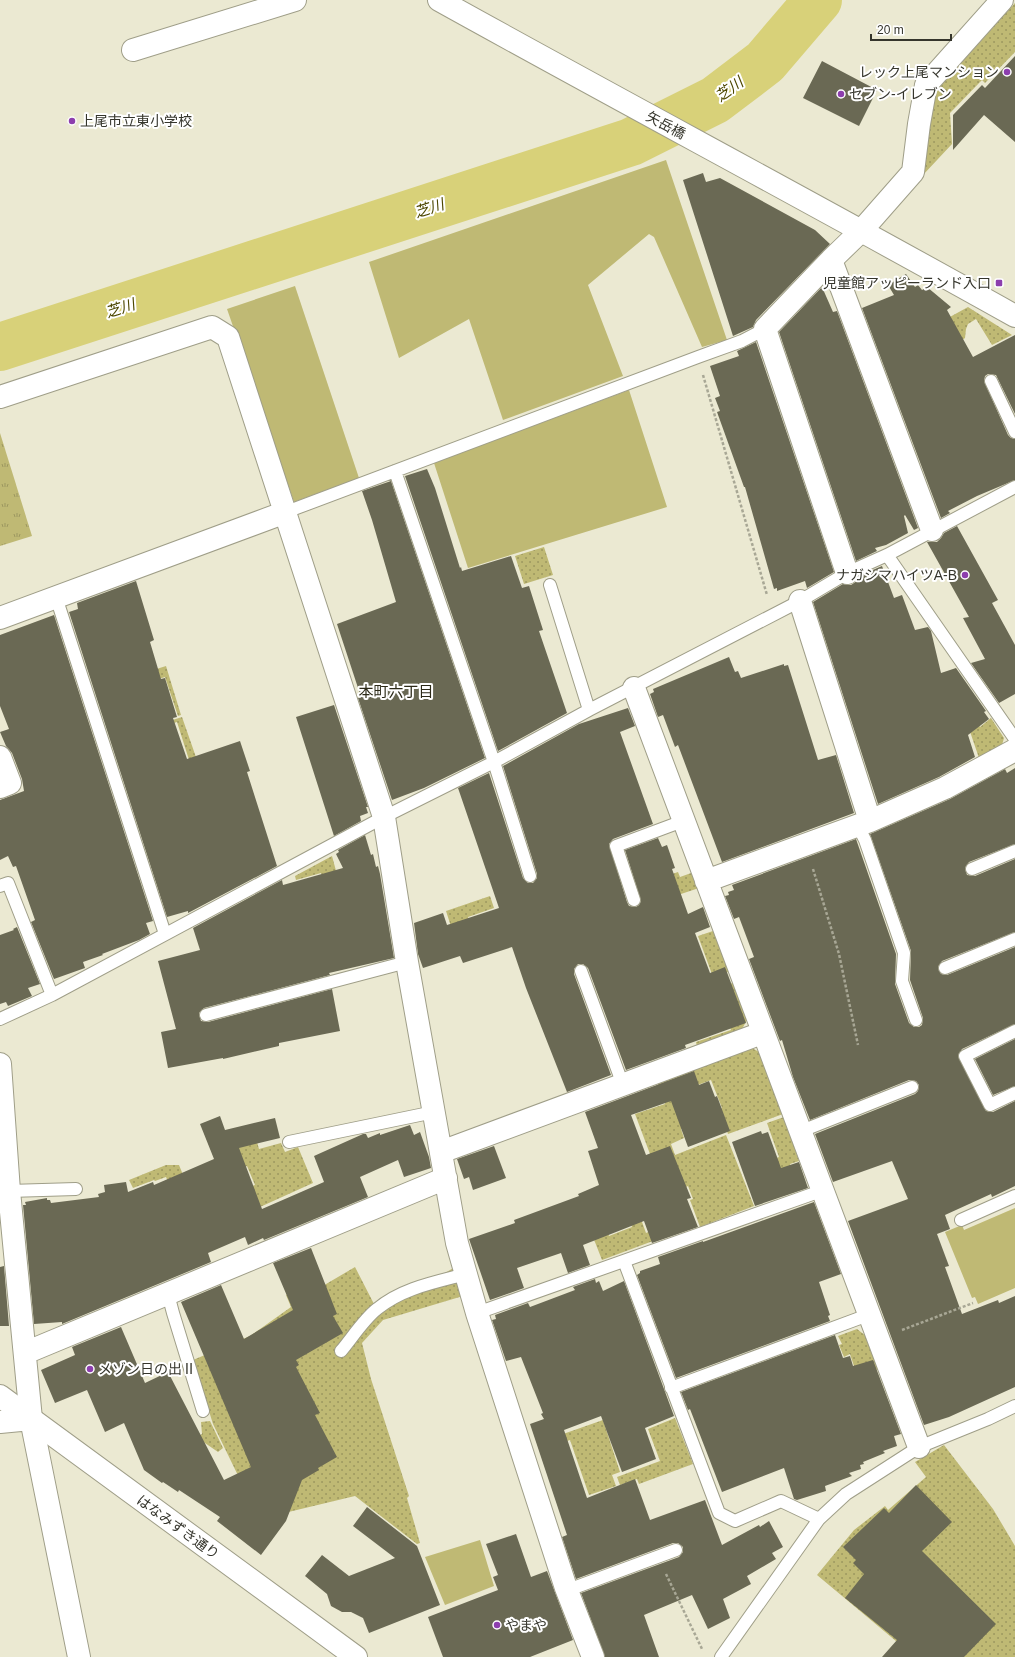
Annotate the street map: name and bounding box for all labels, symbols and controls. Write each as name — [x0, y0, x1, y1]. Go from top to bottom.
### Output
scale bar — [871, 16, 951, 42]
text: 20 m — [877, 23, 904, 37]
place label: レック上尾マンション — [859, 64, 999, 80]
marker: レック上尾マンション — [1002, 67, 1012, 77]
water label: 芝川 — [712, 72, 748, 105]
place label: セブン-イレブン — [849, 86, 952, 102]
marker: セブン-イレブン — [836, 89, 846, 99]
street label: 矢岳橋 — [644, 108, 688, 142]
place label: 上尾市立東小学校 — [80, 113, 192, 129]
marker: 上尾市立東小学校 — [67, 116, 77, 126]
water label: 芝川 — [412, 195, 448, 221]
place label: 児童館アッピーランド入口 — [823, 275, 991, 291]
marker: 児童館アッピーランド入口 — [994, 278, 1004, 288]
water label: 芝川 — [103, 295, 139, 321]
place label: ナガシマハイツA-B — [836, 567, 957, 583]
marker: ナガシマハイツA-B — [960, 570, 970, 580]
district label: 本町六丁目 — [358, 683, 434, 700]
place label: メゾン日の出Ⅱ — [98, 1361, 196, 1377]
marker: メゾン日の出Ⅱ — [85, 1364, 95, 1374]
street label: はなみずき通り — [134, 1492, 222, 1562]
place label: やまや — [505, 1617, 547, 1633]
marker: やまや — [492, 1620, 502, 1630]

